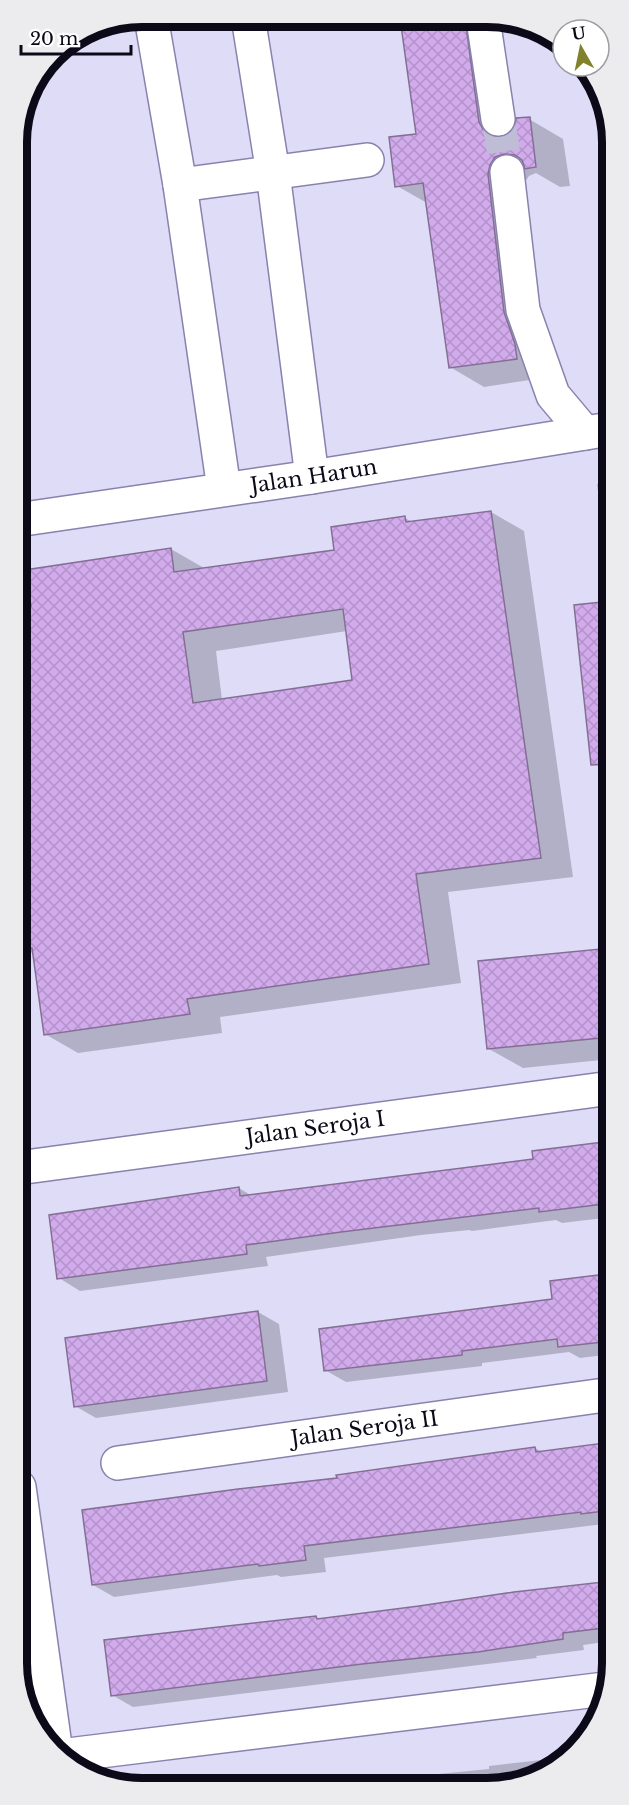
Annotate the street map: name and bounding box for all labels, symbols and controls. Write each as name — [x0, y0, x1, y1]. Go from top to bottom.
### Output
scale bar — [21, 18, 130, 56]
north arrow — [551, 18, 611, 78]
text: U — [570, 22, 587, 44]
text: 20 m — [30, 28, 78, 50]
street label: Jalan Harun — [246, 454, 379, 499]
street label: Jalan Seroja I — [241, 1106, 386, 1151]
street label: Jalan Seroja II — [286, 1405, 440, 1452]

